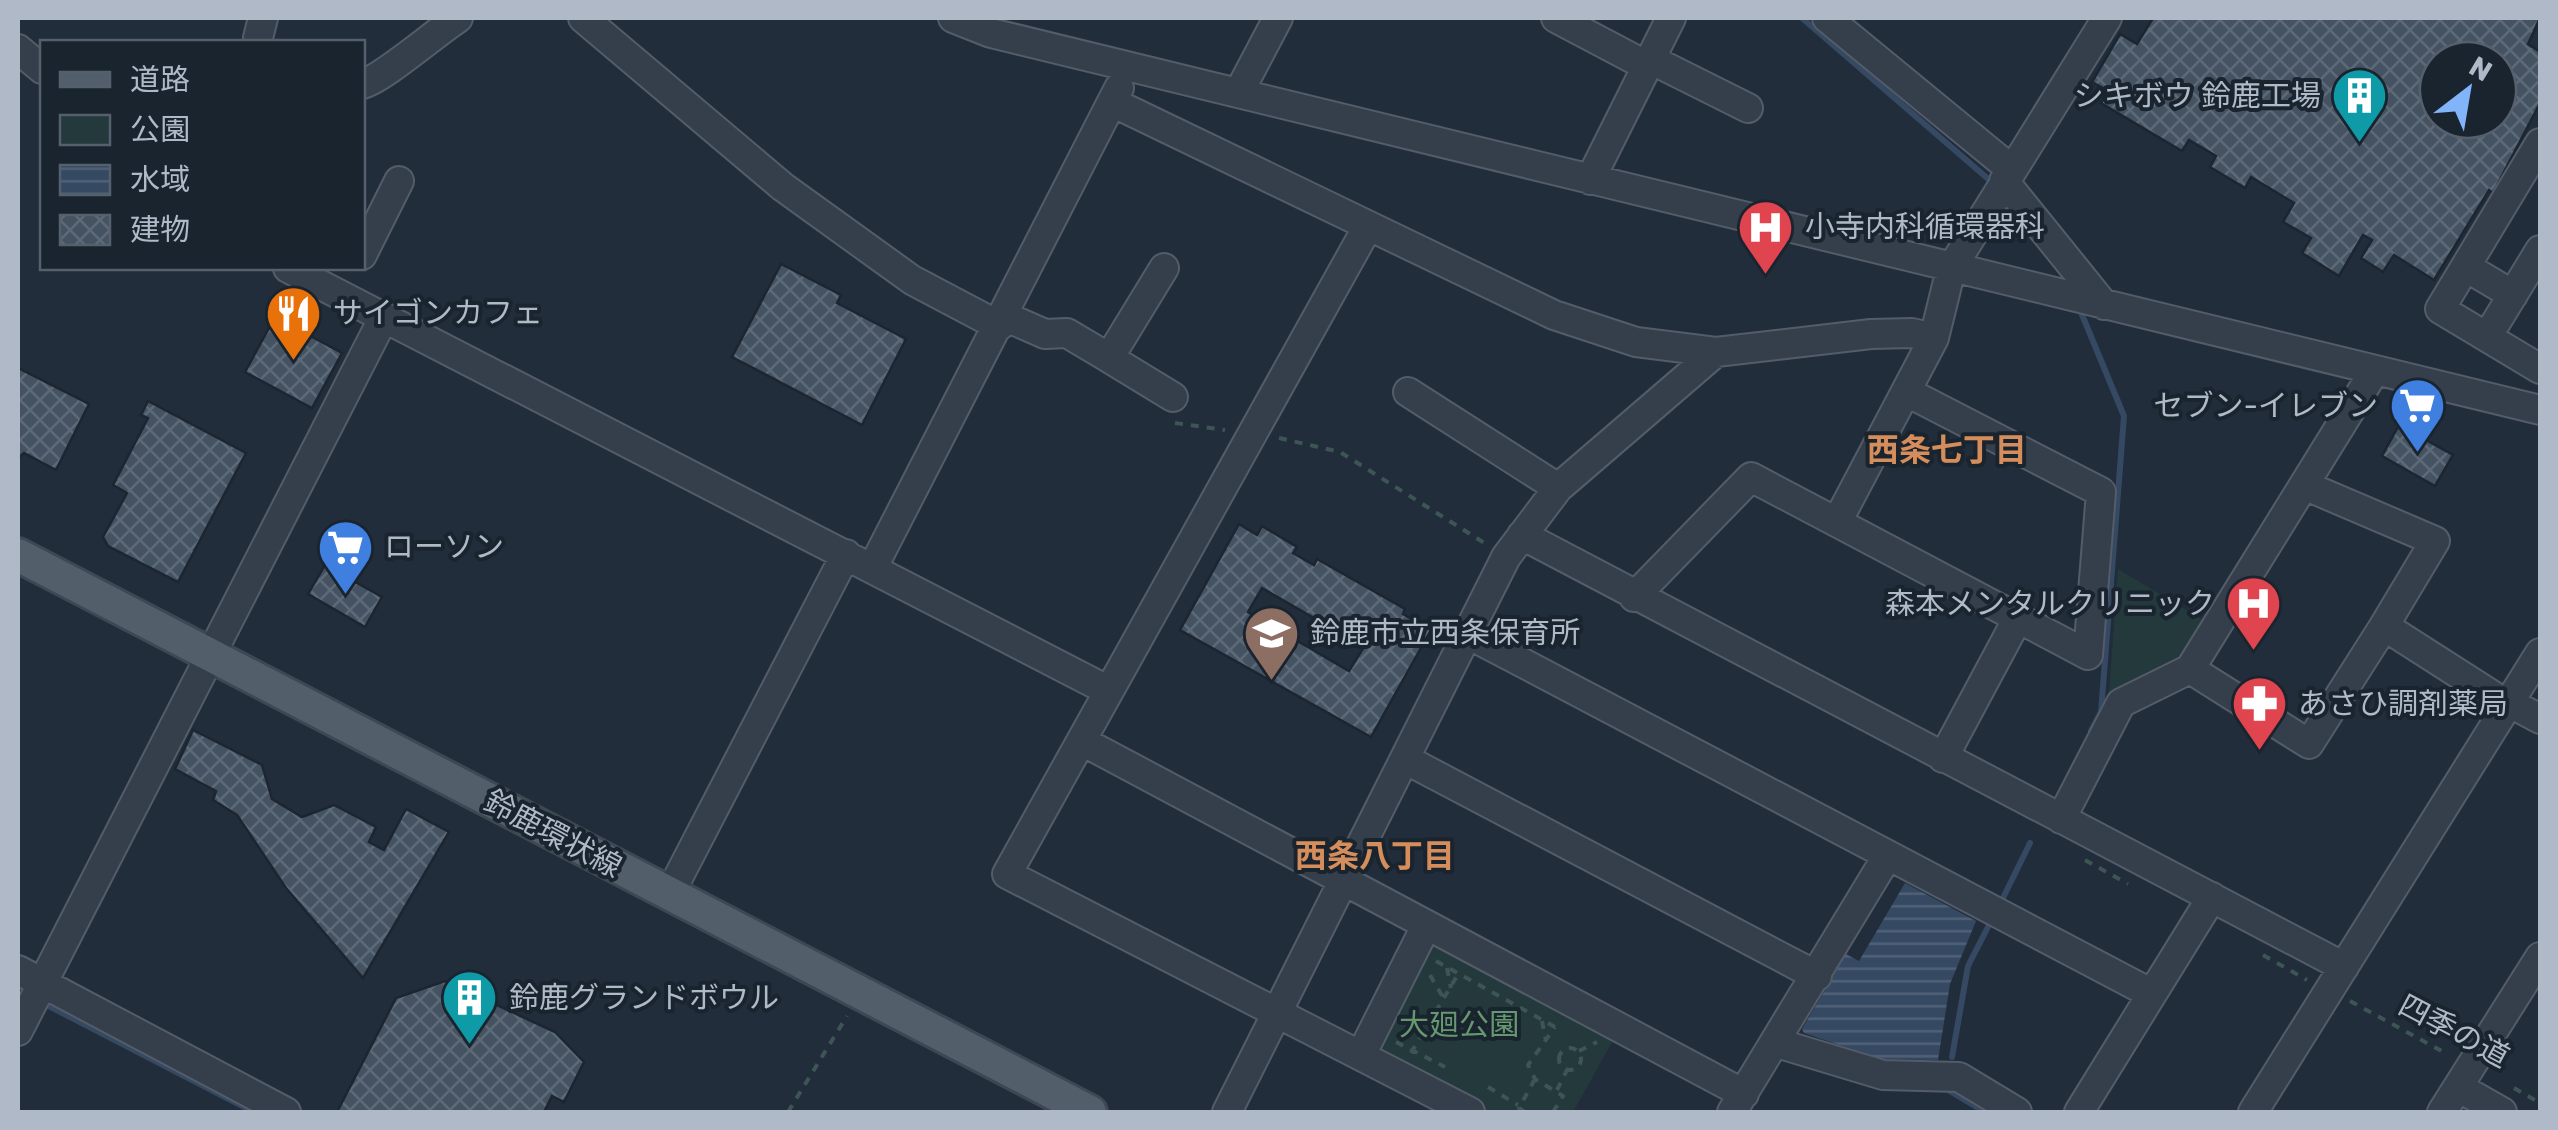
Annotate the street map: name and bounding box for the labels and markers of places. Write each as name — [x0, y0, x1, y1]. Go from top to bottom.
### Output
building icon: シキボウ 鈴鹿工場 — [2330, 66, 2390, 145]
place label: シキボウ 鈴鹿工場 — [2074, 78, 2321, 114]
hospital icon: 小寺内科循環器科 — [1736, 197, 1796, 276]
place label: 小寺内科循環器科 — [1805, 209, 2045, 245]
restaurant icon: サイゴンカフェ — [264, 283, 324, 362]
place label: サイゴンカフェ — [333, 295, 543, 331]
supermarket icon: セブン-イレブン — [2387, 376, 2447, 455]
place label: セブン-イレブン — [2153, 388, 2378, 424]
supermarket icon: ローソン — [315, 517, 375, 596]
place label: ローソン — [384, 529, 504, 565]
hospital icon: 森本メンタルクリニック — [2224, 574, 2284, 653]
place label: 森本メンタルクリニック — [1885, 586, 2215, 622]
school or university icon: 鈴鹿市立西条保育所 — [1241, 603, 1301, 682]
place label: 鈴鹿市立西条保育所 — [1310, 615, 1580, 651]
pharmacy icon: あさひ調剤薬局 — [2229, 674, 2289, 753]
place label: あさひ調剤薬局 — [2298, 686, 2508, 722]
building icon: 鈴鹿グランドボウル — [440, 968, 500, 1047]
place label: 鈴鹿グランドボウル — [509, 980, 779, 1016]

